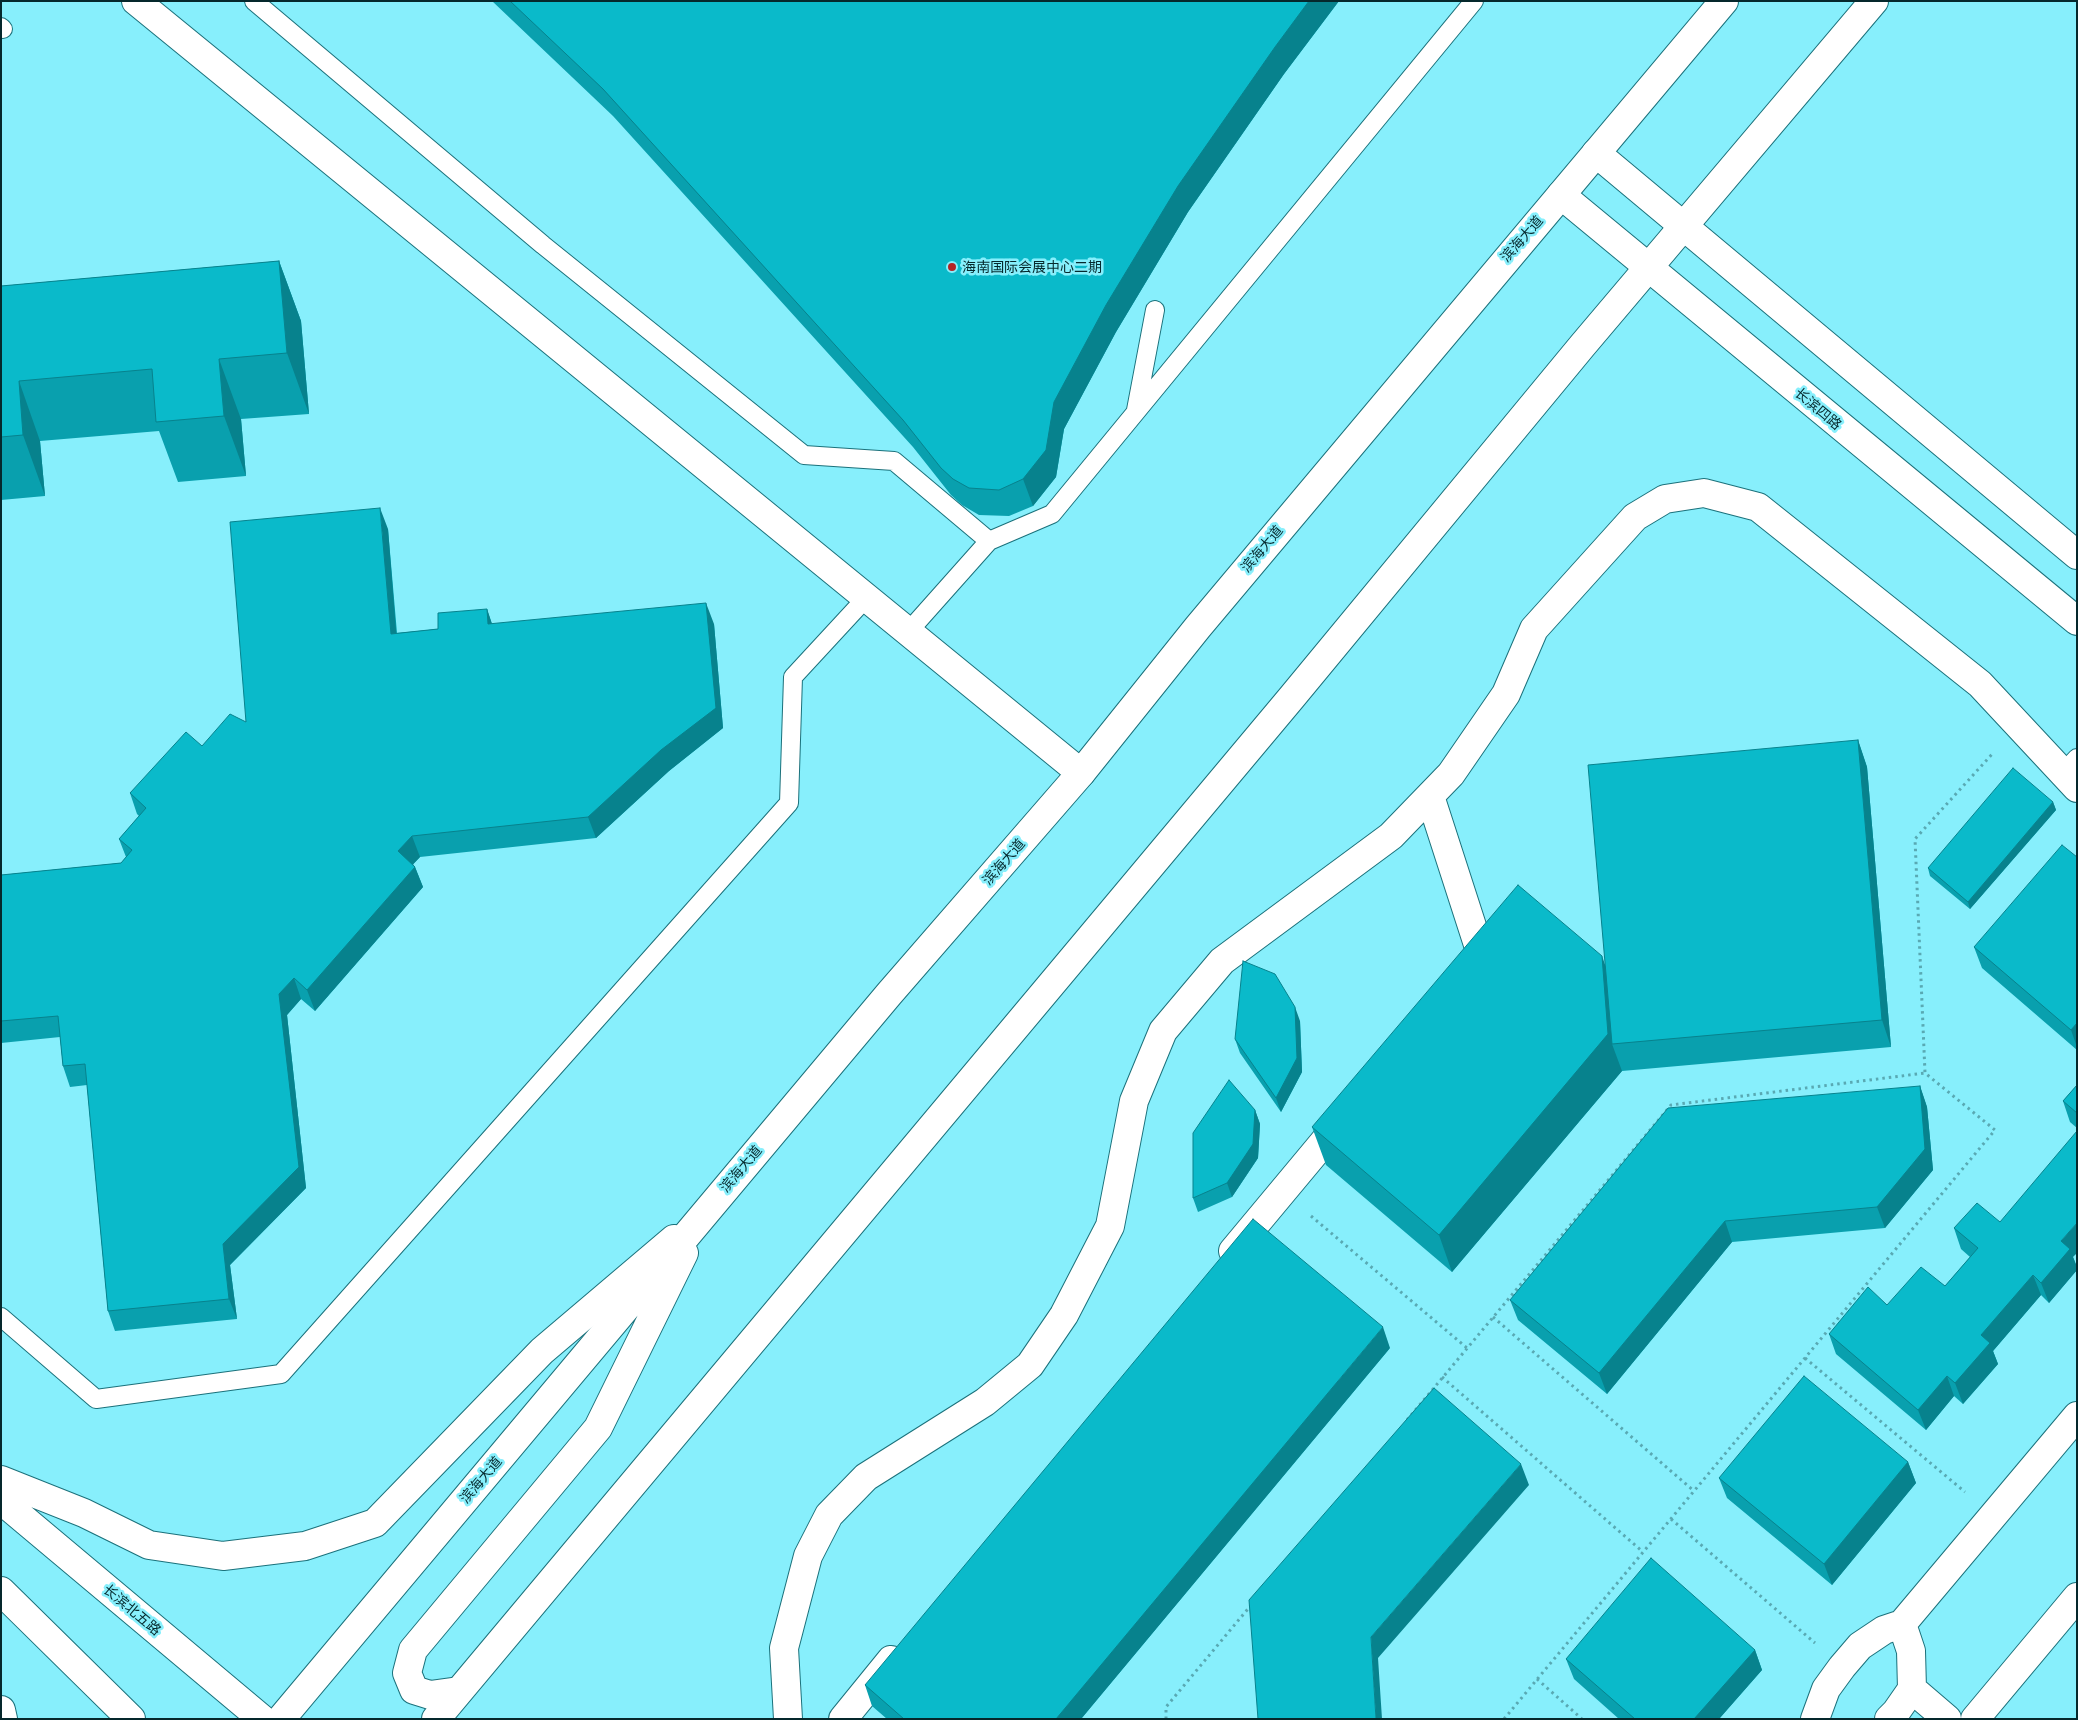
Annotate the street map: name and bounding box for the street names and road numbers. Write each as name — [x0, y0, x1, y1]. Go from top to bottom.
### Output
street label: 滨海大道 — [1497, 212, 1547, 266]
street label: 长滨四路 — [1791, 385, 1845, 433]
street label: 滨海大道 — [1238, 522, 1286, 576]
street label: 滨海大道 — [979, 835, 1029, 889]
street label: 滨海大道 — [717, 1142, 765, 1196]
street label: 滨海大道 — [457, 1453, 505, 1507]
street label: 长滨北五路 — [100, 1581, 164, 1639]

